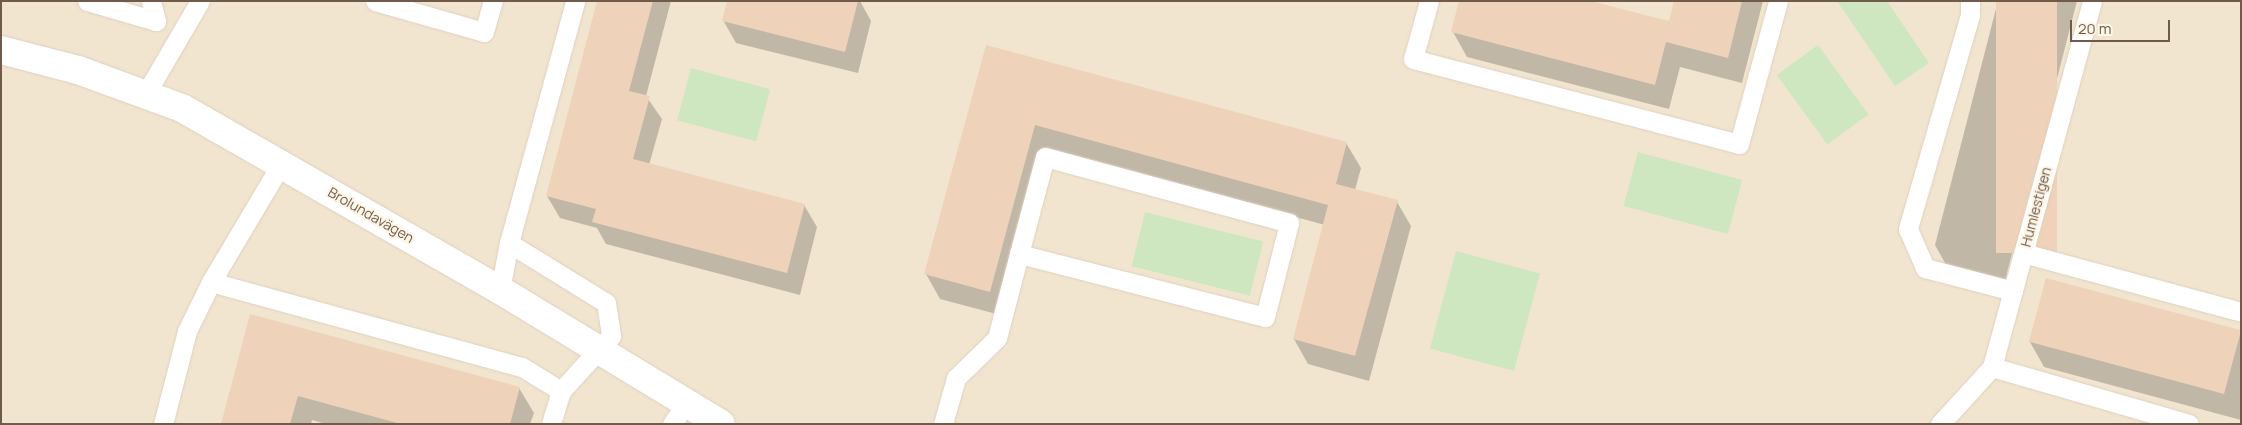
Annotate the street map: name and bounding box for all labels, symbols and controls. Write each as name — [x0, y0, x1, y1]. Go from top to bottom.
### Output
scale bar — [2072, 10, 2172, 42]
text: 20 m — [2078, 18, 2111, 39]
street label: Humlestigen — [2017, 165, 2055, 249]
street label: Brolundavägen — [325, 184, 417, 246]

